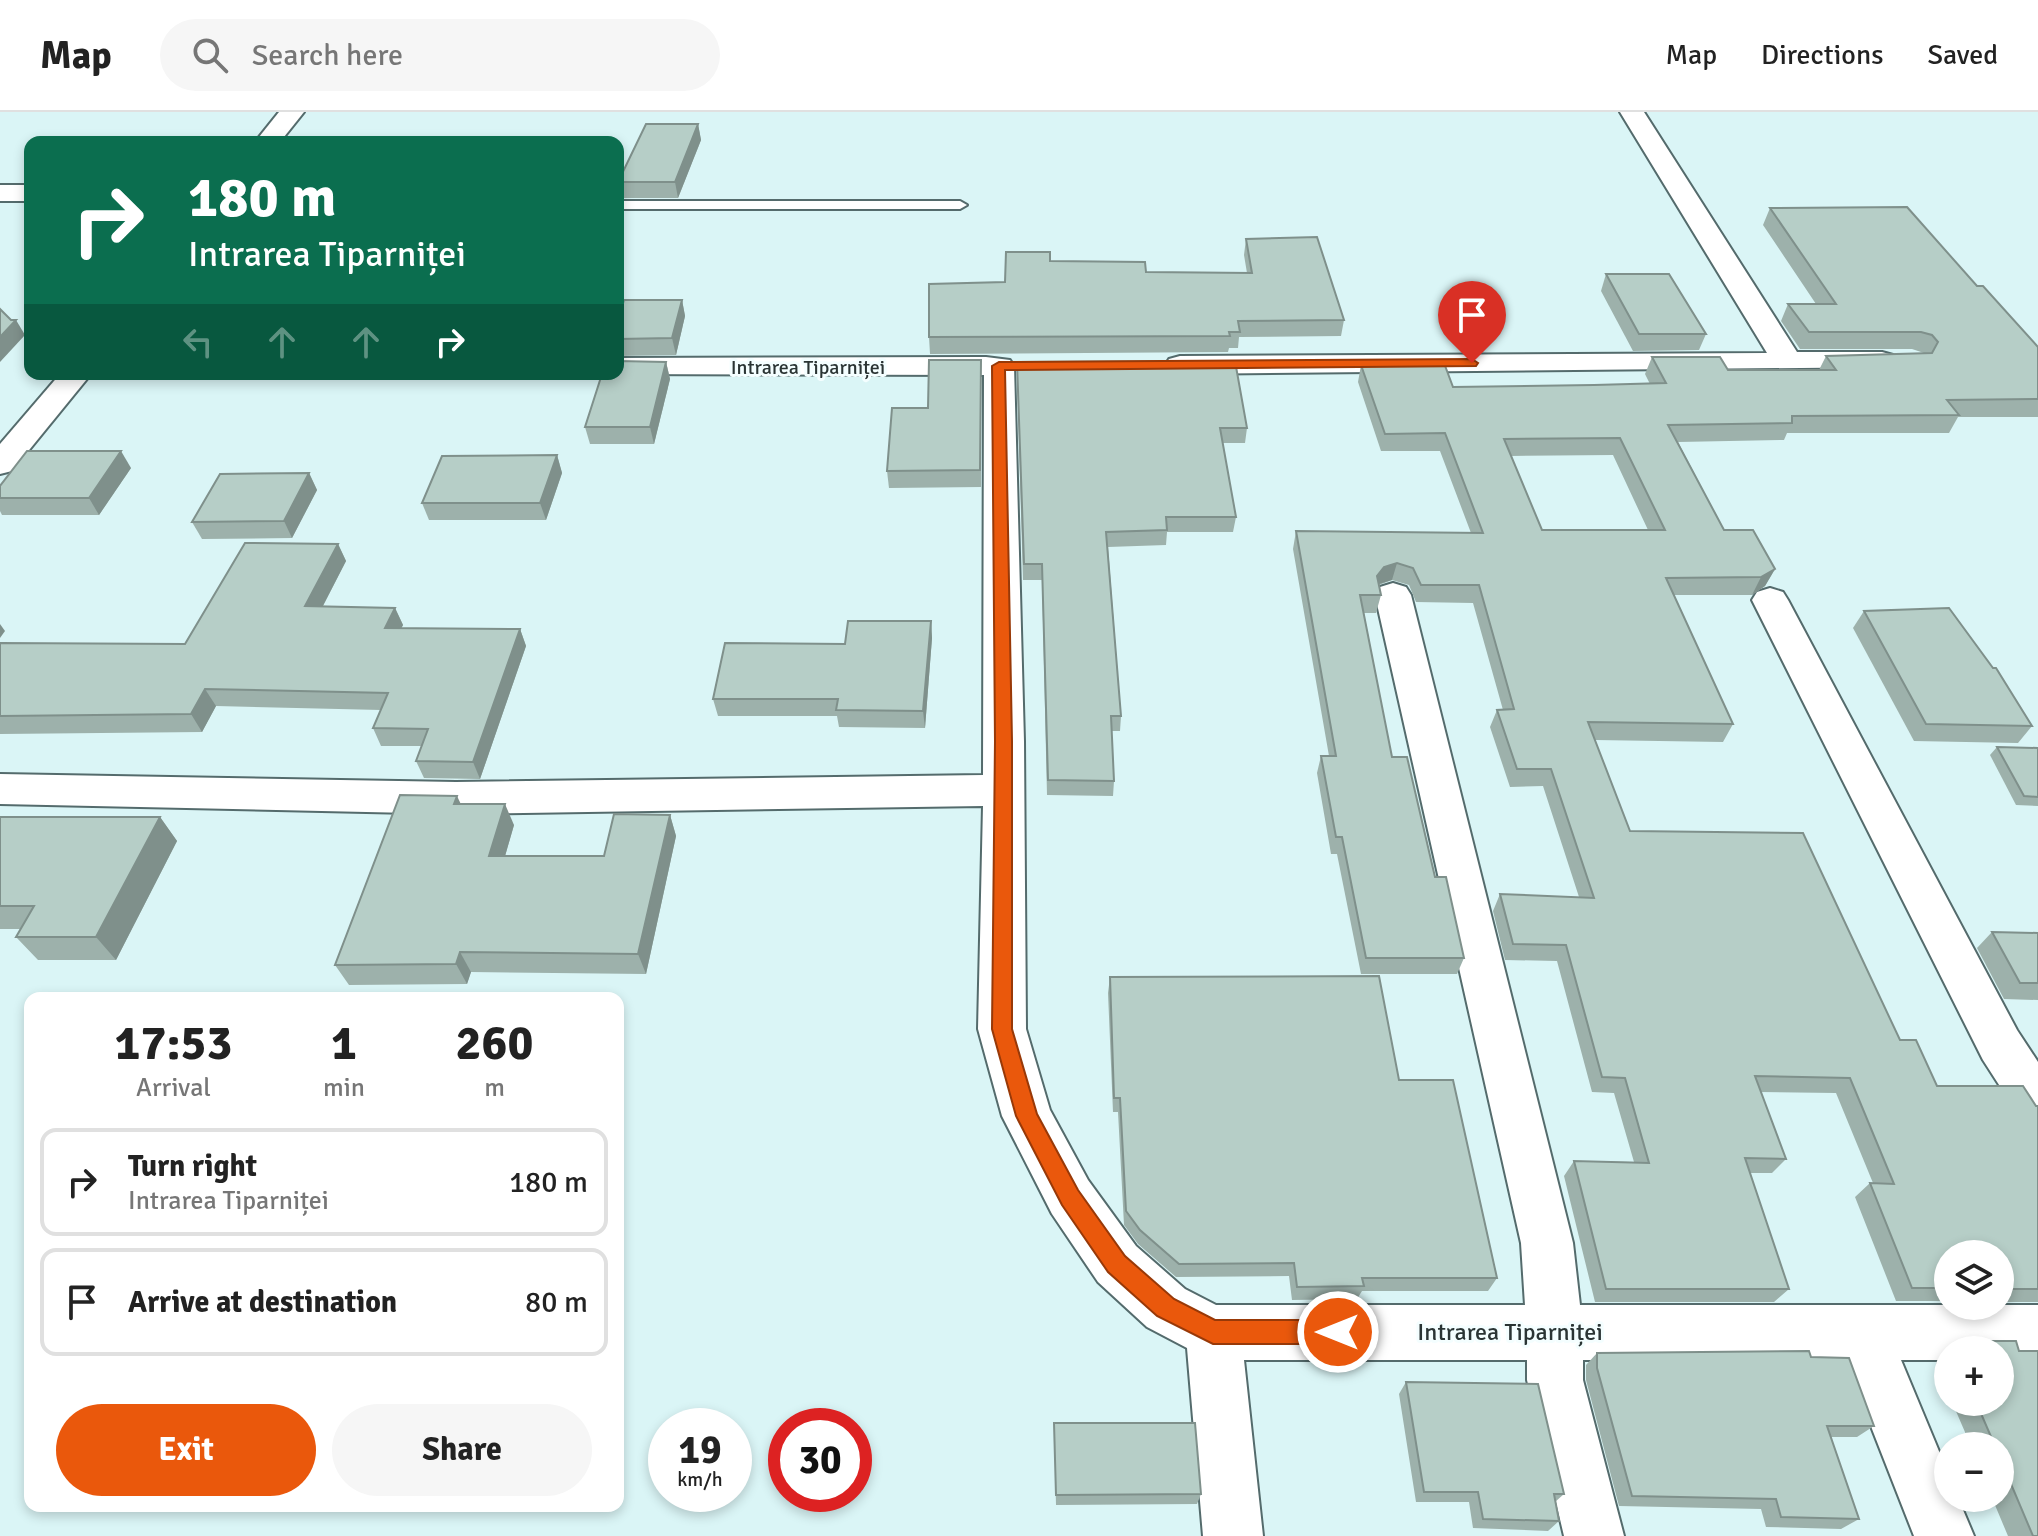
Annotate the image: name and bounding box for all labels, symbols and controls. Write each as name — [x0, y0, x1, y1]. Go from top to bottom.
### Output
search box — [160, 19, 720, 91]
text: Map — [40, 32, 112, 79]
icon: search — [188, 33, 232, 77]
text: Search here — [252, 37, 403, 74]
text: Map — [1665, 38, 1717, 72]
text: Directions — [1761, 38, 1883, 72]
text: Saved — [1927, 38, 1998, 72]
text: 180 m — [188, 163, 336, 232]
icon: right — [56, 168, 160, 272]
text: Intrarea Tiparniței — [188, 232, 466, 277]
pin — [1438, 281, 1506, 363]
icon: arrive — [1450, 293, 1494, 337]
icon: left — [176, 320, 220, 364]
icon: ahead — [260, 320, 304, 364]
icon: ahead — [344, 320, 388, 364]
icon: right — [428, 320, 472, 364]
street label: Intrarea Tiparniței — [731, 355, 885, 380]
text: 17:53 — [115, 1014, 232, 1073]
text: 1 — [331, 1014, 357, 1073]
text: 260 — [456, 1014, 533, 1073]
text: Arrival — [136, 1072, 211, 1104]
text: min — [323, 1072, 365, 1104]
text: m — [484, 1072, 505, 1104]
text: Turn right — [128, 1148, 257, 1185]
icon: right — [60, 1160, 104, 1204]
text: 180 m — [509, 1164, 588, 1201]
text: Intrarea Tiparniței — [128, 1185, 329, 1217]
map controls — [1934, 1240, 2014, 1512]
button: layers — [1934, 1240, 2014, 1320]
icon: arrive — [60, 1280, 104, 1324]
text: Arrive at destination — [128, 1284, 397, 1321]
text: 80 m — [525, 1284, 588, 1321]
position arrow — [1296, 1290, 1380, 1374]
street label: Intrarea Tiparniței — [1417, 1317, 1603, 1347]
button: + — [1934, 1336, 2014, 1416]
button: Exit — [56, 1404, 316, 1496]
button: Share — [332, 1404, 592, 1496]
speed limit sign: 30 — [768, 1408, 872, 1512]
text: 19 — [678, 1425, 722, 1475]
button: − — [1934, 1432, 2014, 1512]
text: km/h — [677, 1467, 723, 1492]

